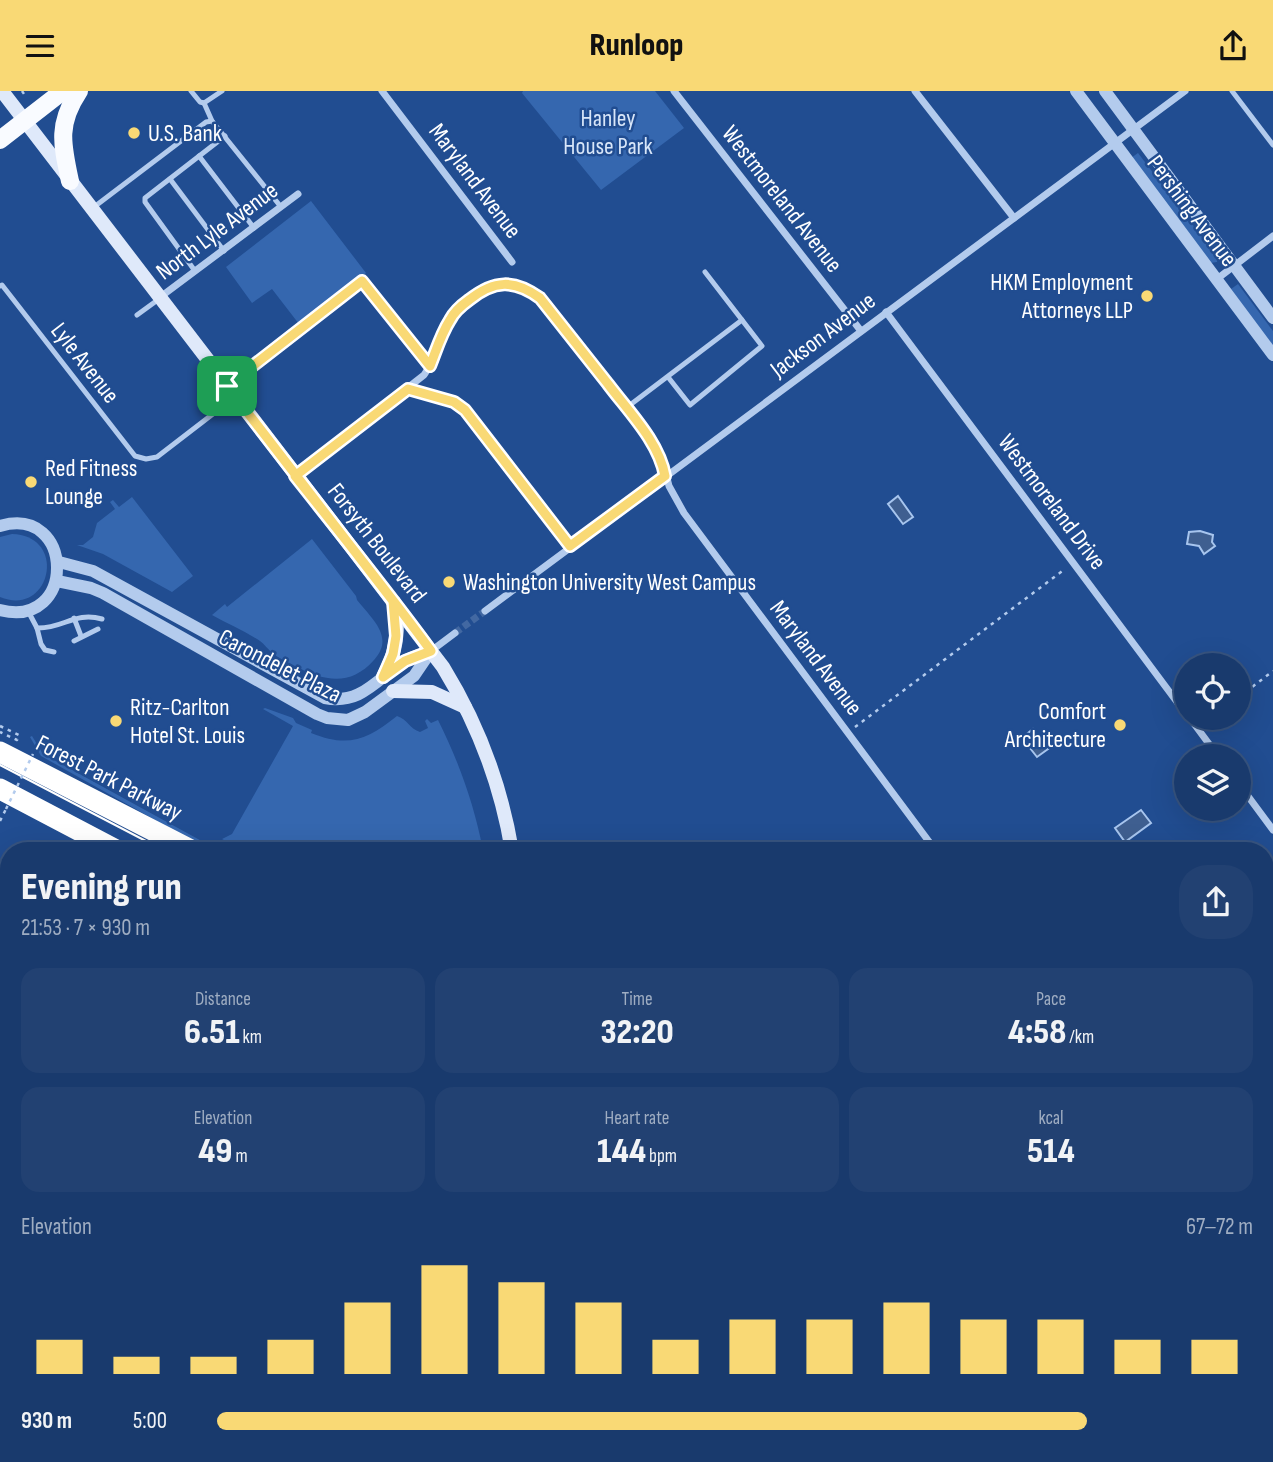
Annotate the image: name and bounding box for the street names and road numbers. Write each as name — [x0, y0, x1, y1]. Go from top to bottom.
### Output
street label: Maryland Avenue — [422, 118, 528, 244]
street label: Westmoreland Avenue — [716, 120, 848, 278]
street label: Pershing Avenue — [1141, 150, 1243, 272]
street label: North Lyle Avenue — [150, 176, 284, 286]
street label: Jackson Avenue — [764, 286, 881, 384]
street label: Lyle Avenue — [45, 317, 125, 409]
street label: Westmoreland Drive — [992, 429, 1112, 575]
street label: Forsyth Boulevard — [321, 477, 433, 609]
street label: Maryland Avenue — [763, 595, 869, 721]
street label: Carondelet Plaza — [214, 623, 346, 709]
street label: Forest Park Parkway — [31, 729, 187, 827]

